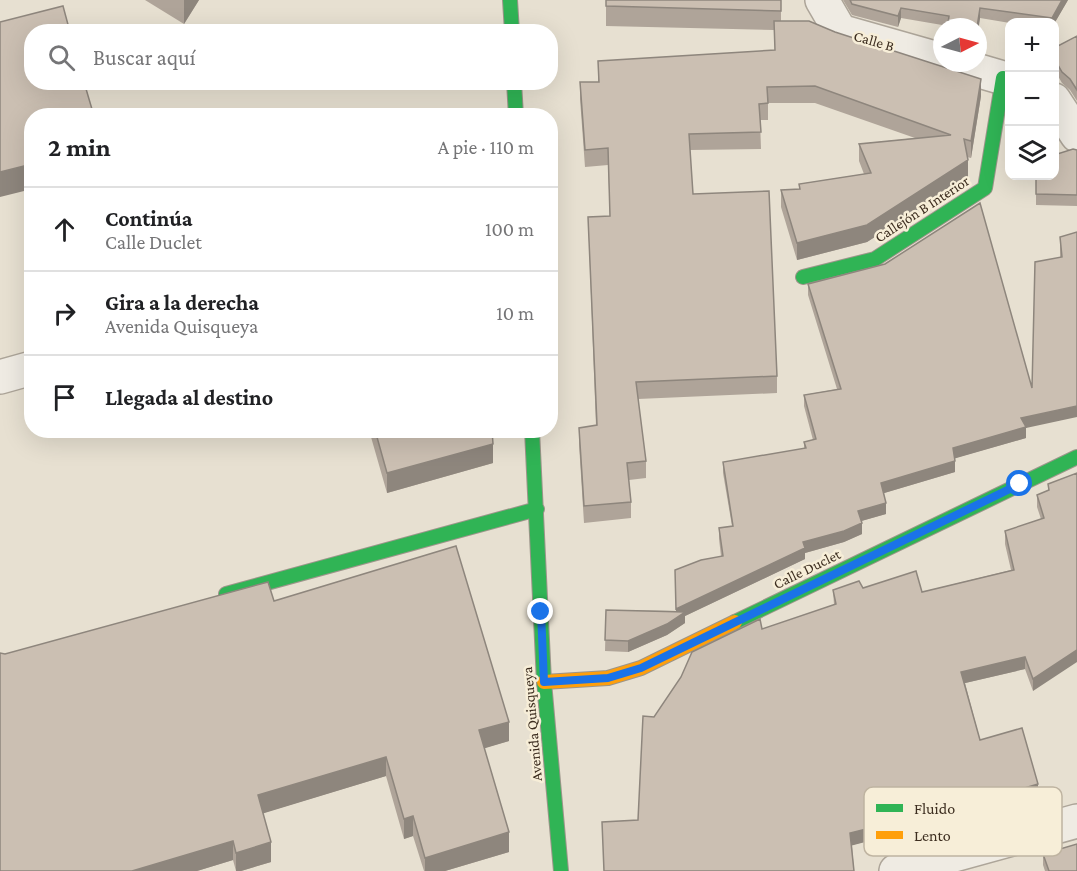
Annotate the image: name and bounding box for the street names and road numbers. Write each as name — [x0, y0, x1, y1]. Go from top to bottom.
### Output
street label: Calle B — [852, 28, 896, 54]
street label: Callejón B Interior — [872, 172, 973, 246]
street label: Calle Duclet — [771, 545, 844, 592]
street label: Avenida Quisqueya — [519, 666, 546, 782]

